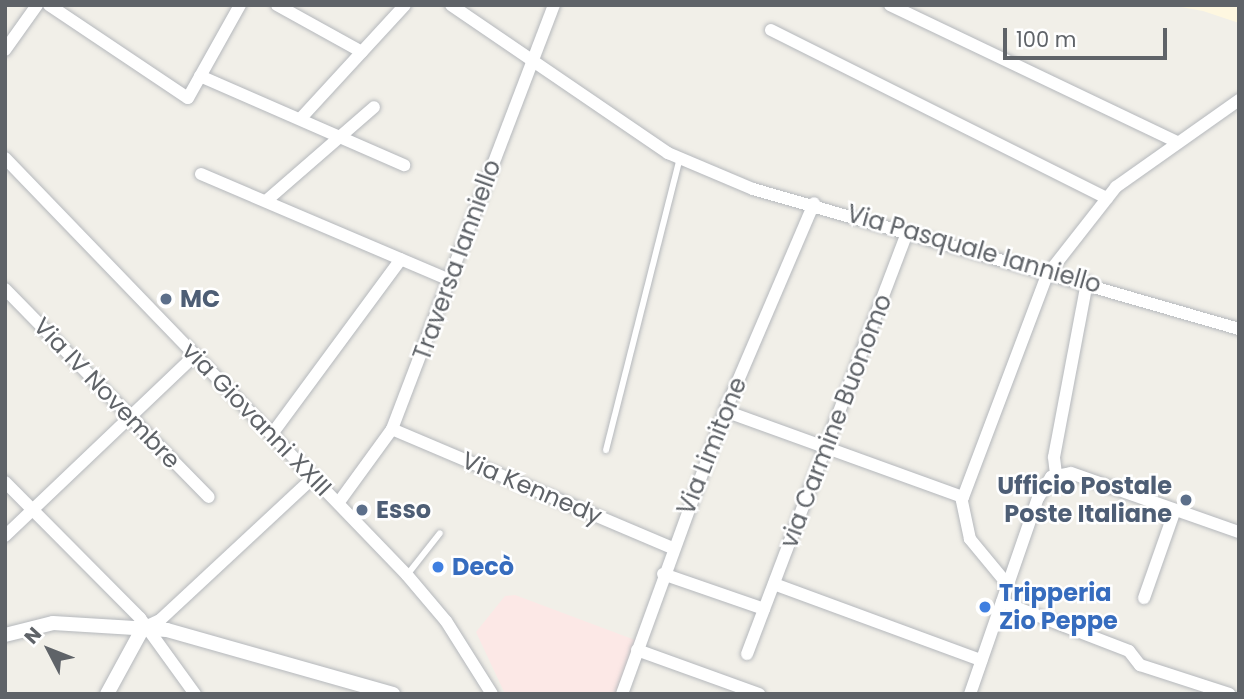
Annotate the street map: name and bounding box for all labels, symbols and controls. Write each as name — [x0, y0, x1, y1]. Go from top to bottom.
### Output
scale bar — [1006, 14, 1170, 58]
text: 100 m — [1016, 25, 1076, 54]
street label: Traversa Ianniello — [407, 156, 507, 364]
street label: Via Pasquale Ianniello — [844, 199, 1104, 299]
place label: MC — [180, 285, 220, 313]
street label: via Carmine Buonomo — [774, 290, 898, 552]
marker: MC — [158, 291, 174, 307]
street label: Via IV Novembre — [28, 312, 186, 474]
street label: via Giovanni XXIII — [176, 336, 338, 502]
street label: Via Limitone — [671, 373, 753, 519]
street label: Via Kennedy — [458, 446, 606, 530]
place label: Ufficio Postale Poste Italiane — [997, 472, 1172, 528]
marker: Ufficio Postale Poste Italiane — [1178, 492, 1194, 508]
place label: Esso — [376, 496, 431, 524]
marker: Esso — [354, 502, 370, 518]
place label: Decò — [452, 553, 514, 581]
marker: Decò — [430, 559, 446, 575]
place label: Tripperia Zio Peppe — [999, 579, 1118, 635]
marker: Tripperia Zio Peppe — [977, 599, 993, 615]
north arrow — [14, 615, 84, 685]
text: N — [18, 621, 48, 650]

